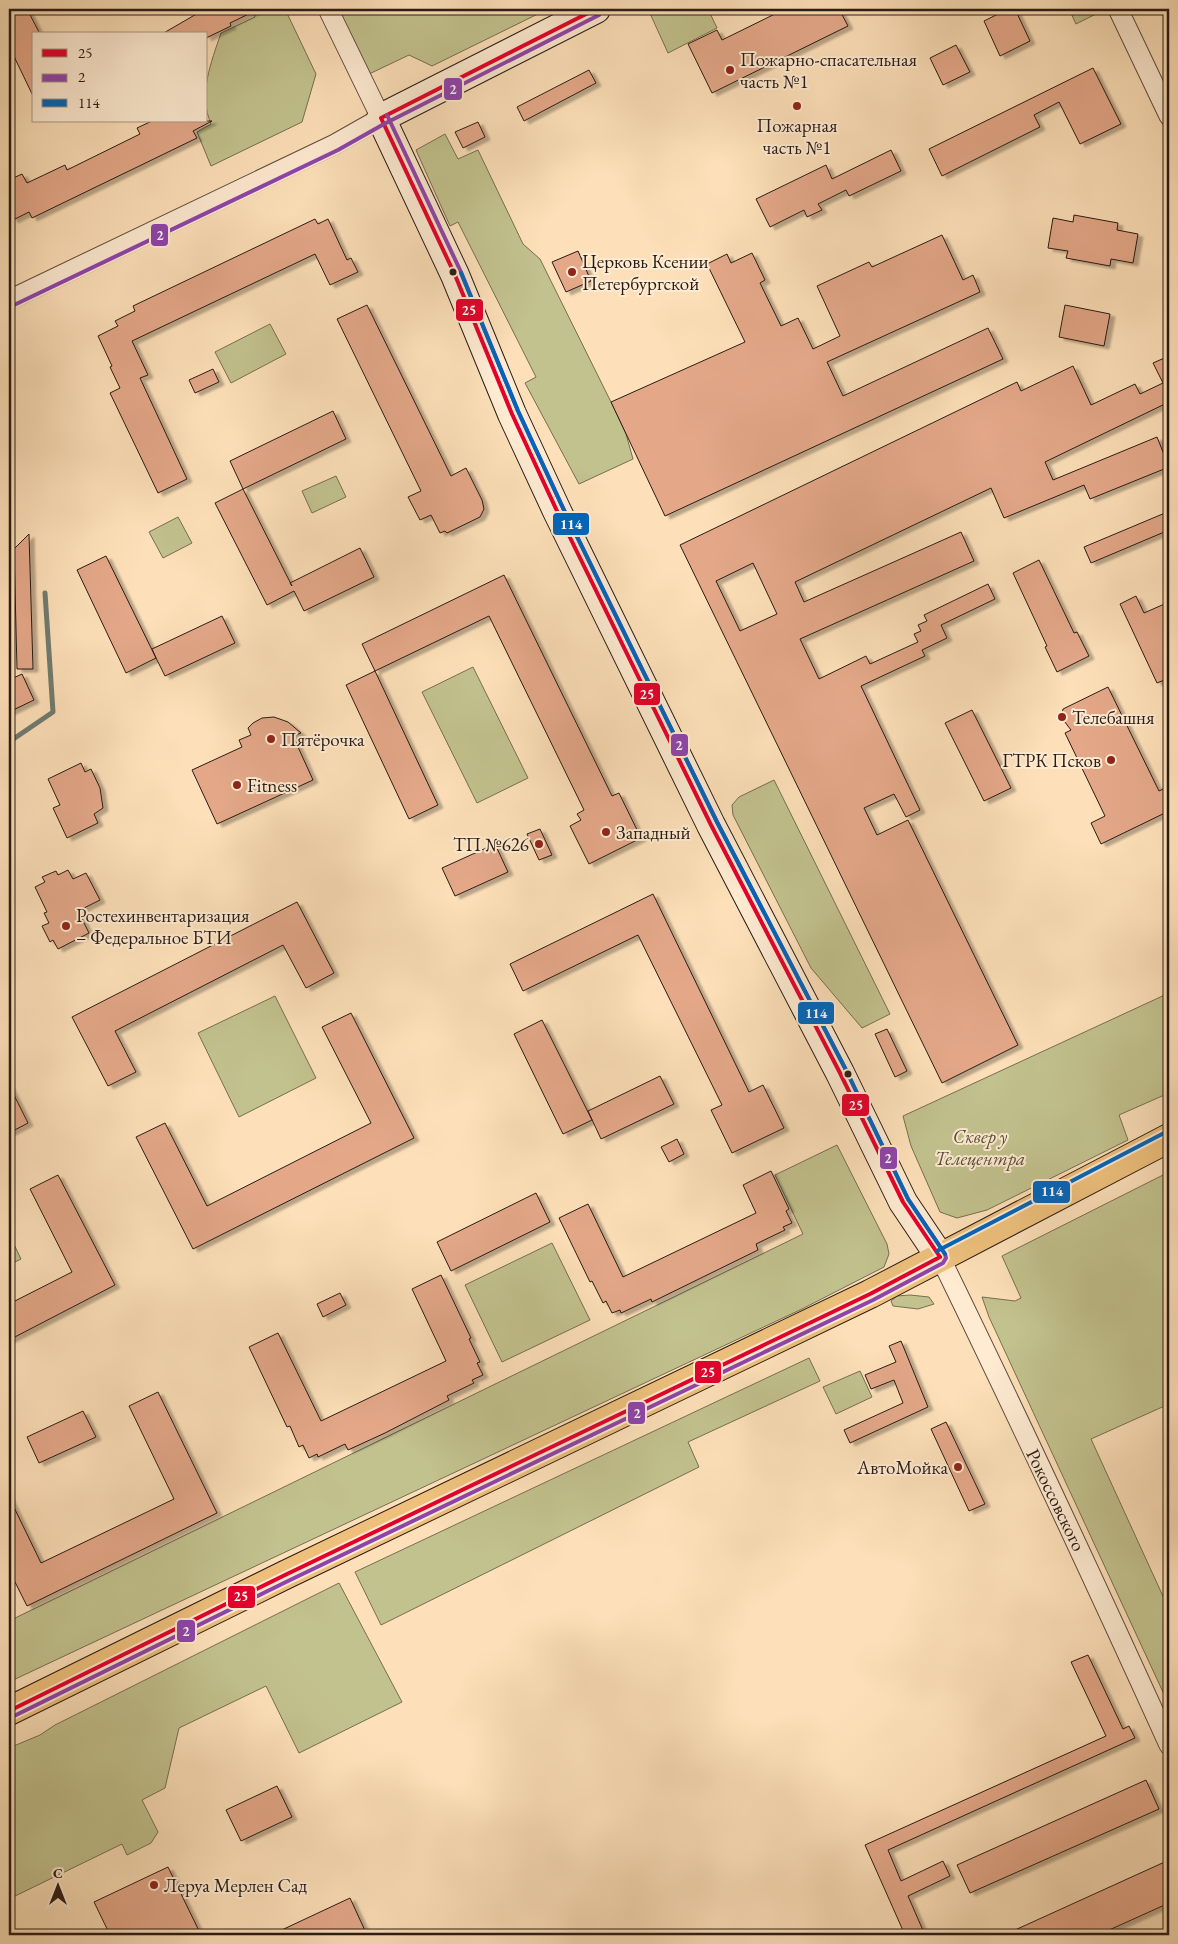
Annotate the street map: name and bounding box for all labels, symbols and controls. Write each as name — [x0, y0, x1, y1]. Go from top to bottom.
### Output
legend — [32, 32, 208, 122]
text: 25 — [78, 43, 92, 62]
place label: Пожарно-спасательная часть №1 — [740, 47, 917, 94]
marker: Пожарно-спасательная часть №1 — [724, 64, 736, 76]
text: 2 — [78, 67, 86, 86]
line badge: 2 — [443, 77, 463, 101]
text: 2 — [449, 80, 457, 98]
text: 114 — [78, 93, 100, 112]
marker: Пожарная часть №1 — [791, 100, 803, 112]
place label: Пожарная часть №1 — [756, 113, 838, 160]
line badge: 2 — [150, 223, 169, 247]
text: 2 — [156, 226, 164, 244]
place label: Церковь Ксении Петербургской — [582, 249, 709, 296]
marker: Церковь Ксении Петербургской — [566, 266, 578, 278]
unlabelled marker — [448, 267, 458, 277]
line badge: 25 — [455, 298, 484, 322]
text: 25 — [462, 301, 476, 319]
line badge: 114 — [552, 512, 590, 536]
text: 114 — [560, 515, 583, 533]
line badge: 25 — [633, 682, 661, 706]
text: 25 — [640, 685, 654, 703]
place label: Телебашня — [1072, 705, 1155, 730]
marker: Телебашня — [1056, 711, 1068, 723]
place label: Пятёрочка — [281, 727, 365, 752]
marker: Пятёрочка — [265, 733, 277, 745]
line badge: 2 — [670, 733, 689, 757]
text: 2 — [675, 736, 683, 754]
place label: ГТРК Псков — [1002, 748, 1101, 773]
marker: ГТРК Псков — [1105, 754, 1117, 766]
place label: Fitness — [247, 773, 297, 798]
marker: Fitness — [231, 779, 243, 791]
place label: Западный — [616, 820, 691, 845]
marker: Западный — [600, 826, 612, 838]
place label: ТП №626 — [453, 832, 529, 857]
marker: ТП №626 — [533, 838, 545, 850]
place label: Ростехинвентаризация – Федеральное БТИ — [76, 903, 250, 950]
marker: Ростехинвентаризация – Федеральное БТИ — [60, 920, 72, 932]
line badge: 114 — [797, 1001, 835, 1025]
text: 114 — [805, 1004, 828, 1022]
unlabelled marker — [843, 1069, 853, 1079]
line badge: 25 — [841, 1093, 870, 1117]
text: 25 — [849, 1096, 863, 1114]
park label: Сквер у Телецентра — [935, 1124, 1025, 1171]
line badge: 2 — [879, 1146, 898, 1170]
text: 2 — [884, 1149, 892, 1167]
line badge: 114 — [1032, 1180, 1071, 1204]
text: 114 — [1041, 1182, 1064, 1200]
line badge: 25 — [694, 1360, 722, 1384]
text: 25 — [701, 1363, 715, 1381]
line badge: 2 — [627, 1401, 646, 1425]
text: 2 — [633, 1404, 641, 1422]
street label: Рокоссовского — [1020, 1445, 1092, 1555]
place label: АвтоМойка — [856, 1455, 948, 1480]
marker: АвтоМойка — [952, 1461, 964, 1473]
line badge: 25 — [227, 1585, 256, 1609]
text: 25 — [234, 1587, 248, 1605]
line badge: 2 — [176, 1619, 196, 1643]
text: 2 — [182, 1622, 190, 1640]
north arrow — [32, 1862, 82, 1912]
text: С — [53, 1864, 63, 1882]
place label: Леруа Мерлен Сад — [164, 1873, 308, 1898]
marker: Леруа Мерлен Сад — [148, 1879, 160, 1891]

